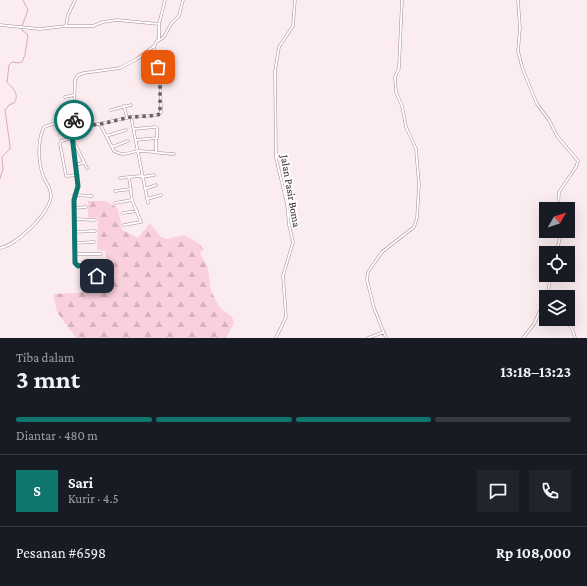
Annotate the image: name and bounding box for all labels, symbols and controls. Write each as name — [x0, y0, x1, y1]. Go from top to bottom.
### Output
pin — [141, 50, 175, 84]
icon: bag — [147, 56, 169, 78]
courier — [54, 100, 94, 140]
icon: bike — [63, 109, 85, 131]
street label: Jalan Pasir Boma — [278, 153, 303, 228]
north arrow — [539, 202, 575, 238]
map controls — [539, 202, 575, 326]
button: locate — [539, 246, 575, 282]
pin — [80, 259, 114, 293]
icon: home — [86, 265, 108, 287]
button: layers — [539, 290, 575, 326]
text: Tiba dalam — [16, 350, 74, 365]
text: 13:18–13:23 — [500, 364, 571, 380]
text: 3 mnt — [16, 365, 80, 394]
text: Diantar · 480 m — [16, 428, 98, 443]
button: chat — [477, 470, 519, 512]
button: phone — [529, 470, 571, 512]
text: Sari — [68, 475, 93, 491]
text: S — [33, 483, 41, 499]
text: Kurir · 4.5 — [68, 491, 119, 506]
text: Pesanan #6598 — [16, 545, 106, 561]
text: Rp 108,000 — [496, 545, 571, 561]

